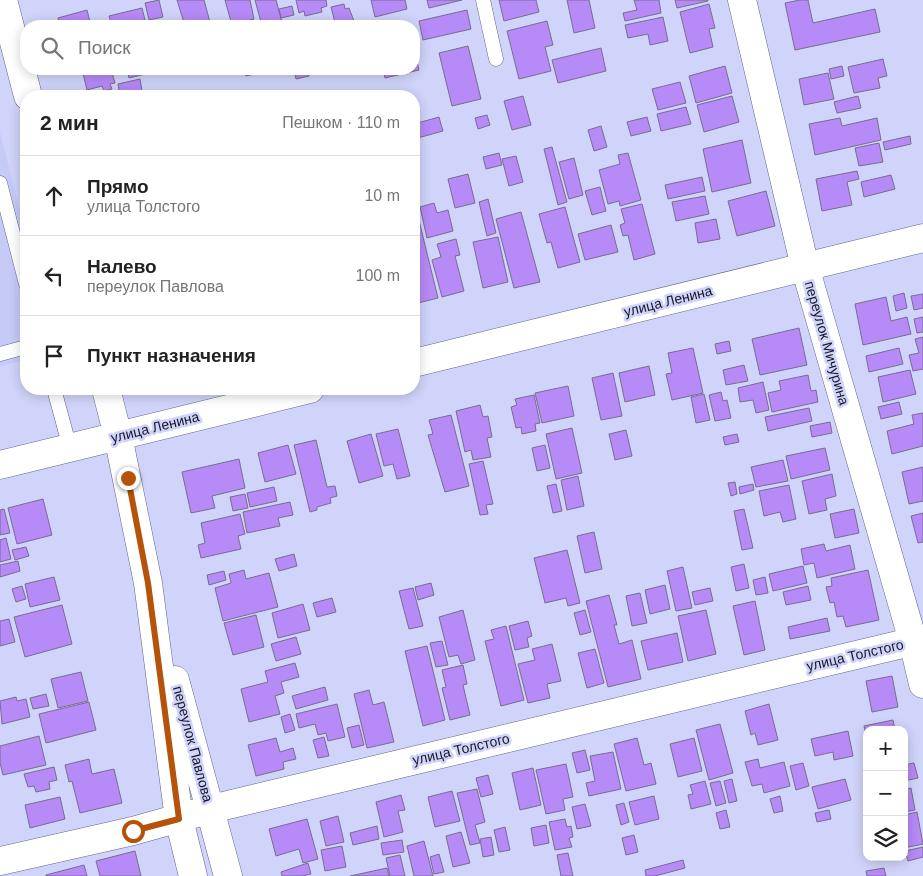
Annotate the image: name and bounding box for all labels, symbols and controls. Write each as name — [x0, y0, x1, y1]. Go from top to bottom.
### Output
search box — [20, 20, 420, 75]
icon: search — [38, 34, 66, 62]
text: Поиск — [78, 37, 131, 58]
text: 2 мин — [40, 111, 99, 134]
text: Пешком · 110 m — [282, 114, 400, 131]
text: Прямо — [87, 176, 149, 197]
icon: ahead — [40, 182, 68, 210]
text: 10 m — [364, 187, 400, 204]
text: улица Толстого — [87, 198, 200, 215]
text: Налево — [87, 256, 157, 277]
icon: left — [40, 262, 68, 290]
text: 100 m — [356, 267, 400, 284]
text: переулок Павлова — [87, 278, 224, 295]
street label: переулок Мичурина — [802, 279, 852, 407]
street label: улица Ленина — [622, 282, 714, 320]
icon: arrive — [40, 342, 68, 370]
text: Пункт назначения — [87, 345, 256, 366]
street label: улица Ленина — [109, 408, 201, 446]
route end — [117, 467, 140, 490]
street label: улица Толстого — [805, 636, 905, 674]
street label: переулок Павлова — [170, 684, 216, 804]
map controls — [863, 726, 908, 861]
button: + — [863, 726, 908, 771]
street label: улица Толстого — [411, 730, 511, 768]
button: − — [863, 771, 908, 816]
button: layers — [863, 816, 908, 861]
route start — [122, 820, 145, 843]

